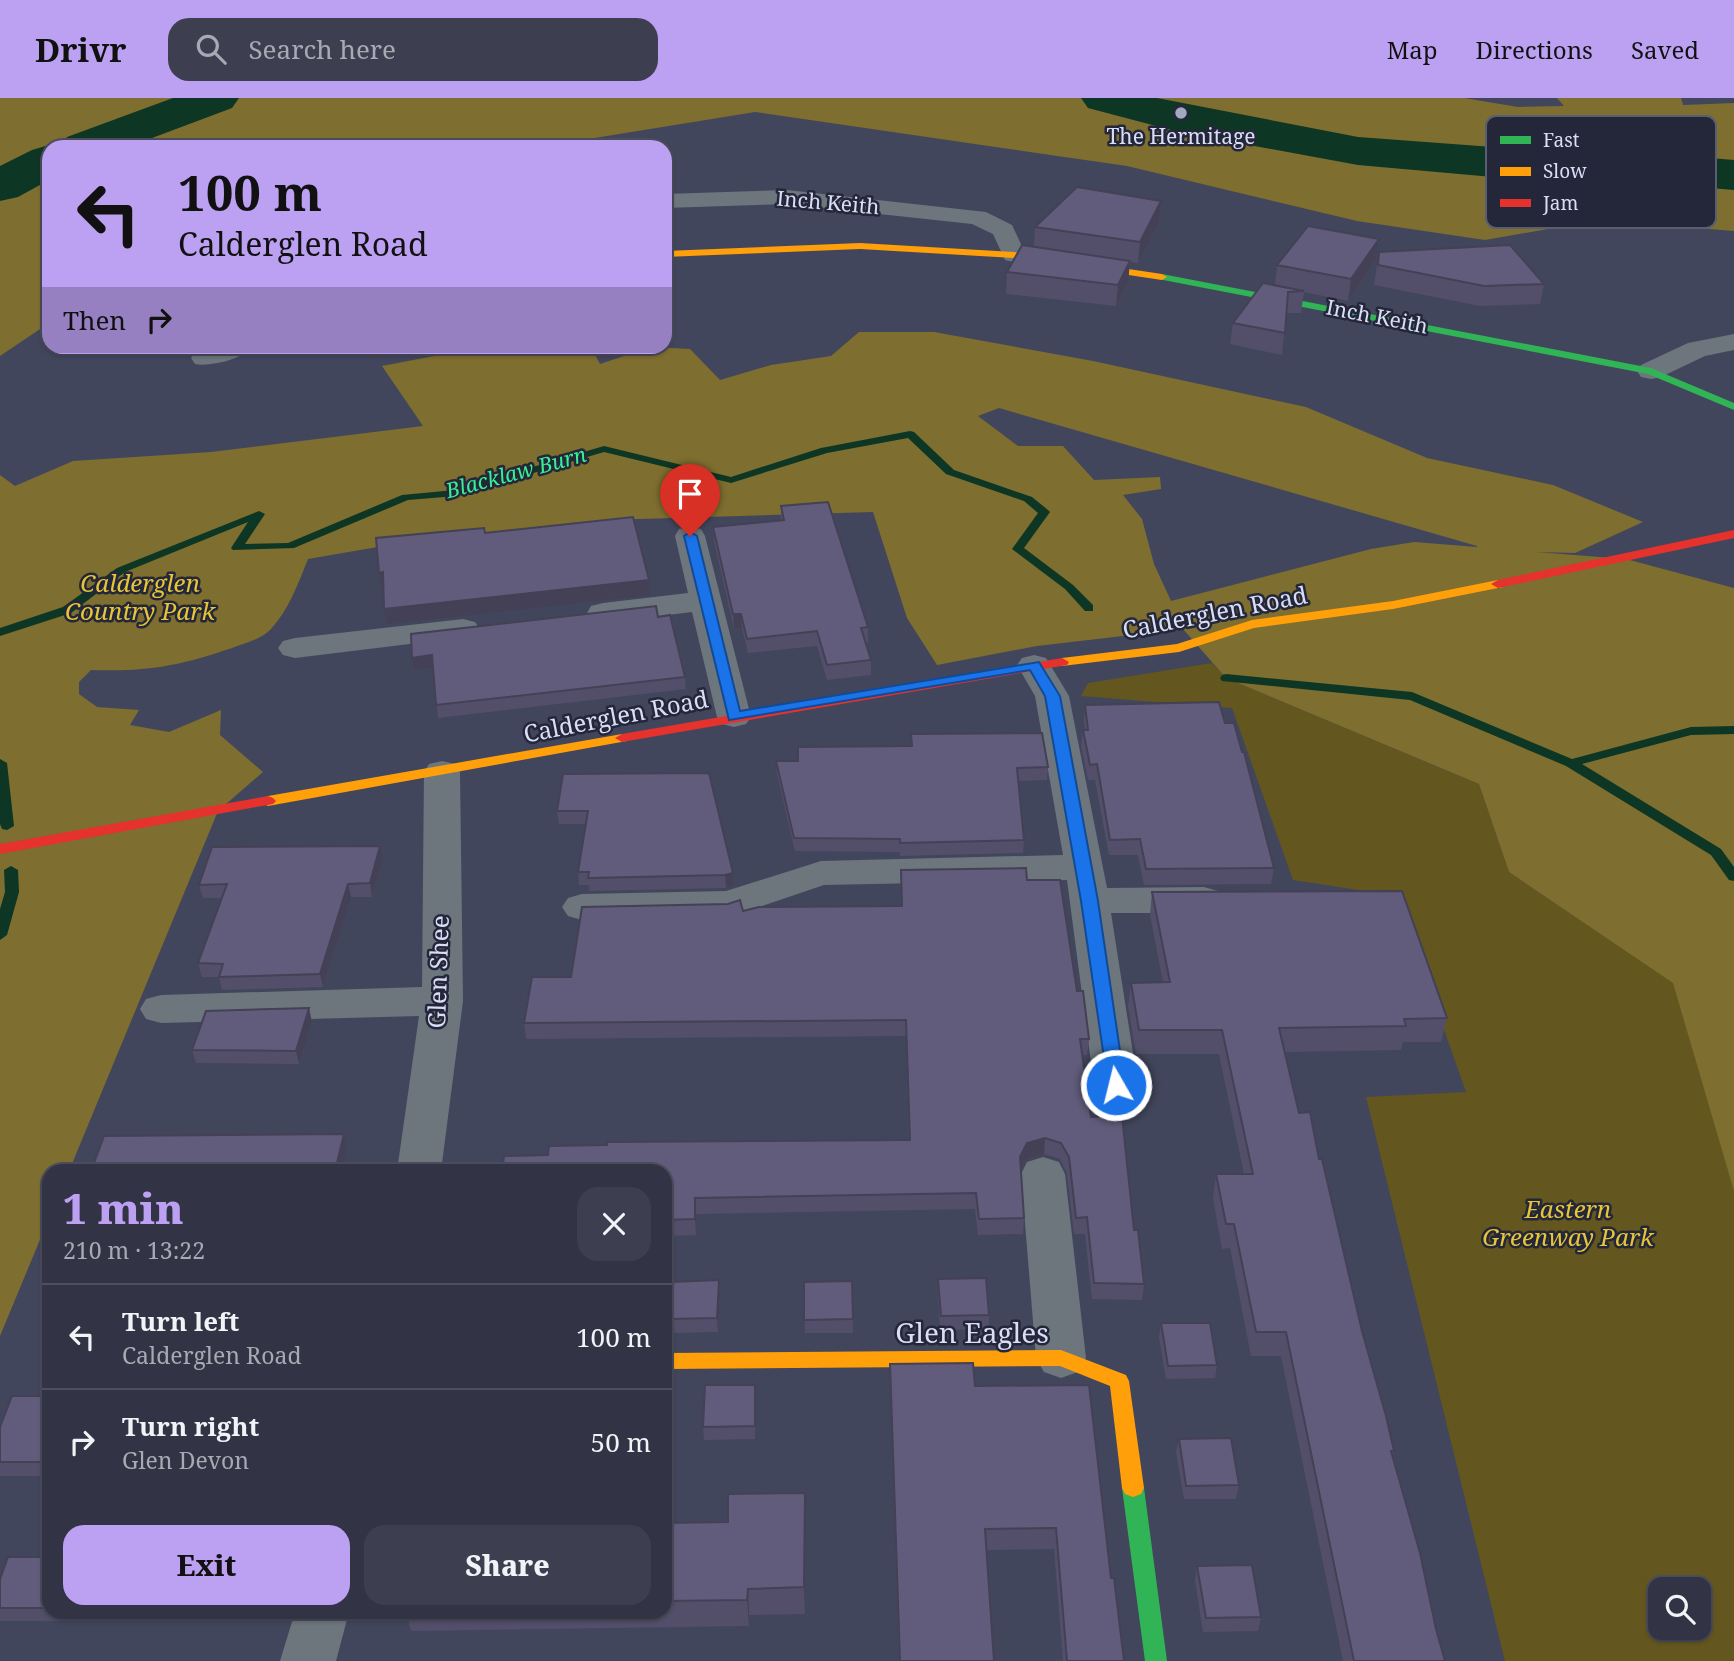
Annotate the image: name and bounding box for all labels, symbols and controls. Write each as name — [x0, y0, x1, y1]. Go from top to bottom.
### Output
search box — [168, 18, 658, 81]
text: Drivr — [35, 27, 126, 72]
icon: search — [192, 30, 230, 68]
text: Search here — [248, 31, 396, 67]
text: Map — [1387, 33, 1438, 66]
text: Directions — [1476, 33, 1593, 66]
text: Saved — [1631, 33, 1699, 66]
marker: The Hermitage — [1173, 105, 1189, 121]
legend — [1486, 116, 1716, 228]
place label: The Hermitage — [1107, 122, 1256, 150]
text: Fast — [1543, 127, 1580, 153]
text: Slow — [1543, 158, 1587, 184]
text: 100 m — [178, 159, 322, 225]
icon: left — [63, 168, 154, 259]
street label: Inch Keith — [775, 184, 881, 220]
text: Jam — [1542, 190, 1578, 216]
text: Calderglen Road — [178, 222, 428, 265]
street label: Inch Keith — [1324, 292, 1431, 340]
icon: right — [140, 301, 178, 339]
text: Then — [63, 302, 126, 338]
water label: Blacklaw Burn — [441, 440, 589, 504]
pin — [660, 464, 720, 536]
icon: arrive — [671, 475, 709, 513]
park label: Calderglen Country Park — [65, 566, 216, 627]
street label: Calderglen Road — [1120, 577, 1310, 646]
street label: Calderglen Road — [521, 681, 711, 750]
street label: Glen Shee — [419, 915, 456, 1029]
position arrow — [1079, 1048, 1153, 1122]
text: 1 min — [63, 1179, 184, 1236]
button: close — [577, 1187, 651, 1261]
park label: Eastern Greenway Park — [1482, 1192, 1655, 1253]
text: 210 m · 13:22 — [63, 1234, 205, 1266]
text: Turn left — [122, 1303, 239, 1339]
street label: Glen Eagles — [895, 1313, 1049, 1351]
icon: left — [63, 1318, 101, 1356]
text: 100 m — [576, 1319, 651, 1355]
text: Calderglen Road — [122, 1339, 302, 1371]
text: Turn right — [122, 1408, 259, 1444]
icon: right — [63, 1423, 101, 1461]
text: 50 m — [591, 1424, 651, 1460]
text: Glen Devon — [122, 1444, 249, 1476]
button: Exit — [63, 1525, 350, 1605]
button: Share — [364, 1525, 651, 1605]
map controls — [1648, 1577, 1711, 1640]
button: search — [1648, 1577, 1711, 1640]

